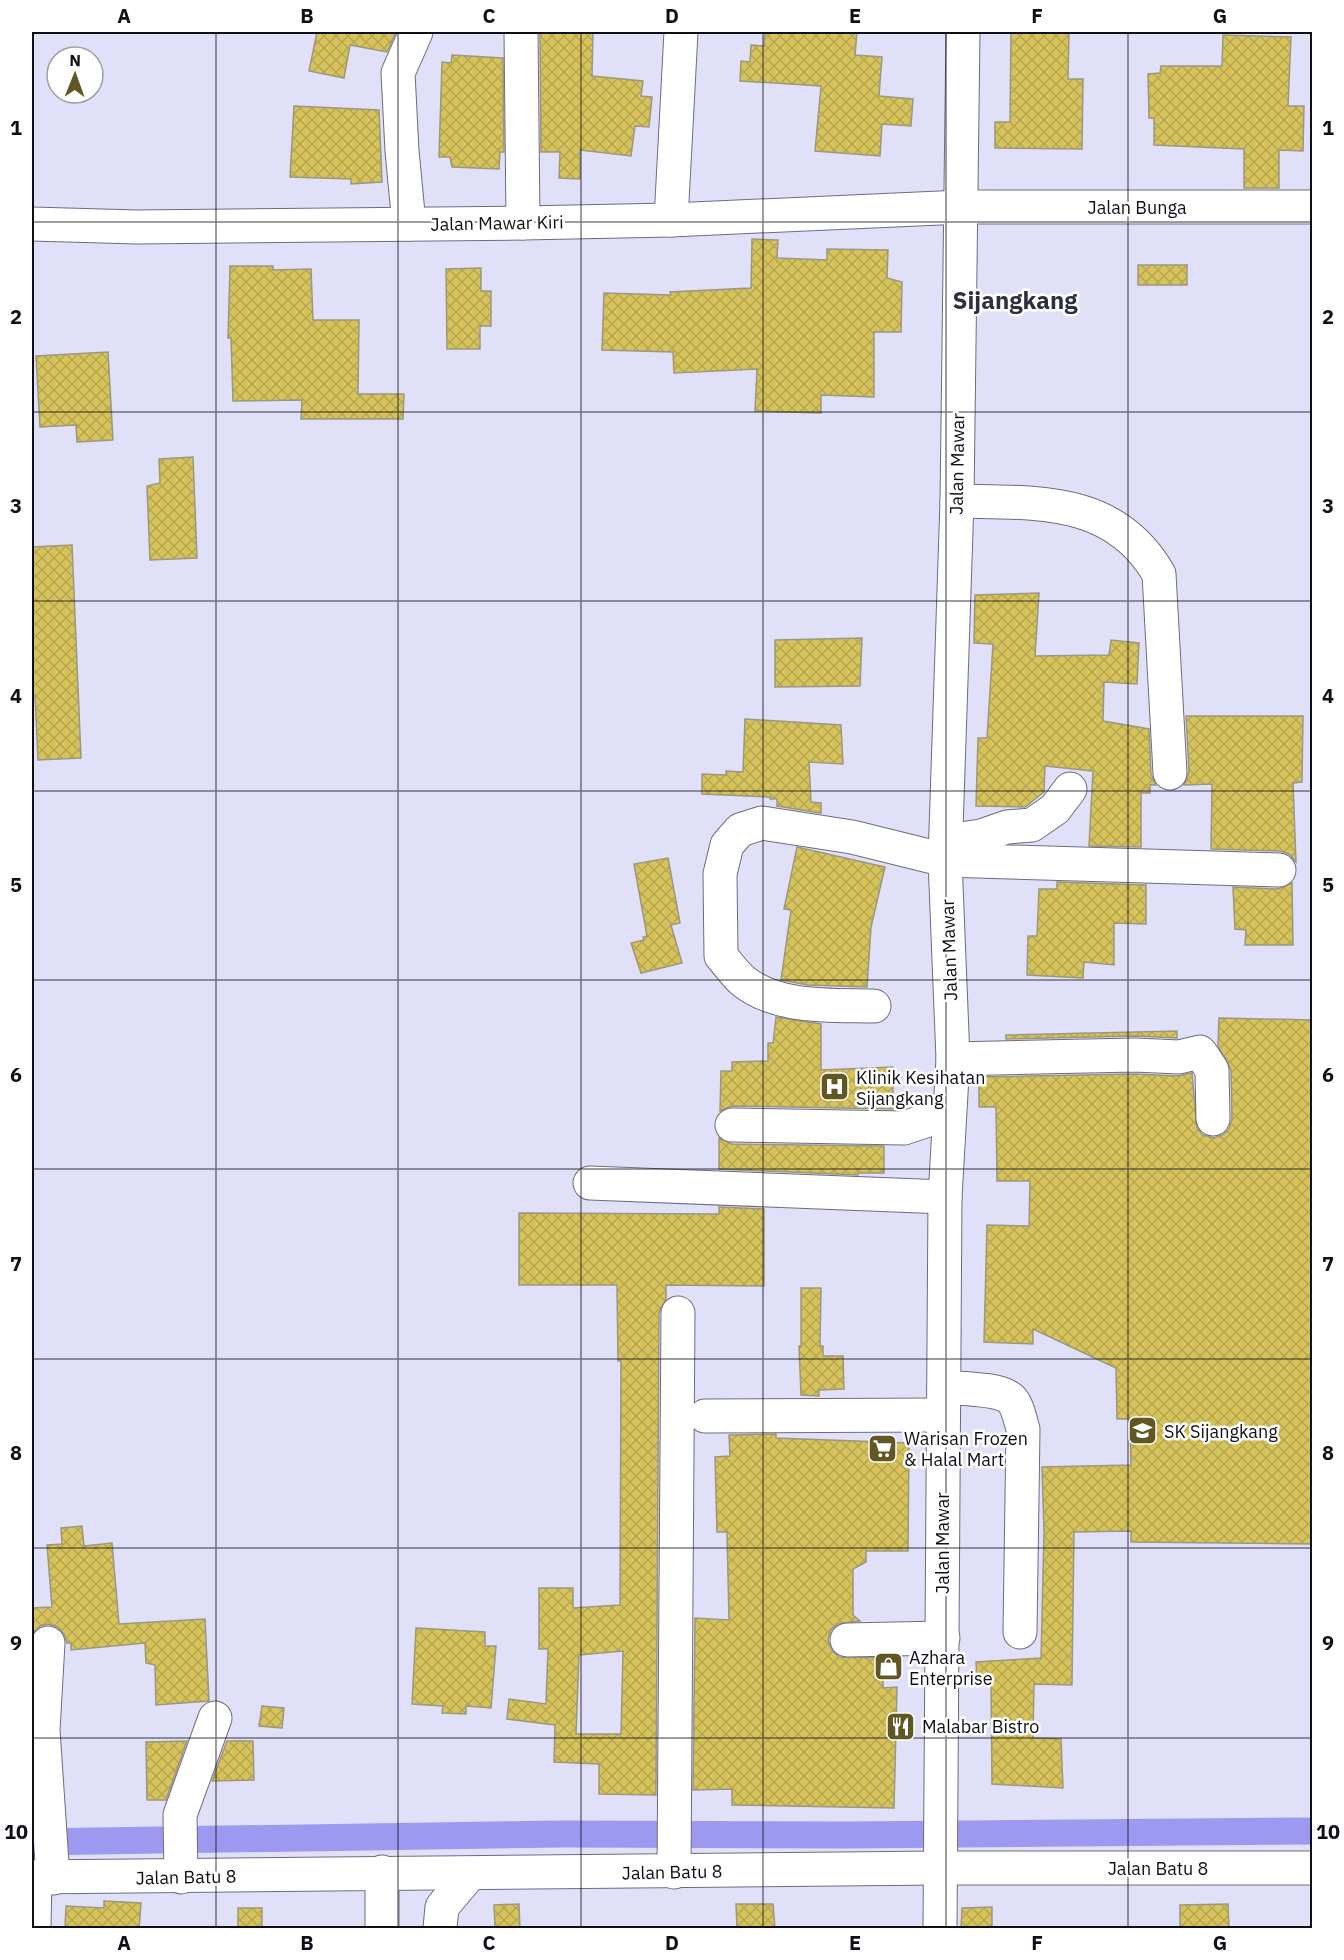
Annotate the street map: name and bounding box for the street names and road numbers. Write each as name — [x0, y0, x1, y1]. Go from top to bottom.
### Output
street label: Jalan Bunga — [1087, 196, 1187, 219]
street label: Jalan Mawar Kiri — [430, 210, 564, 236]
street label: Jalan Mawar — [945, 413, 969, 515]
street label: Jalan Mawar — [936, 898, 962, 1001]
street label: Jalan Mawar — [931, 1492, 954, 1594]
street label: Jalan Batu 8 — [1108, 1857, 1208, 1880]
street label: Jalan Batu 8 — [621, 1860, 723, 1884]
street label: Jalan Batu 8 — [135, 1865, 237, 1889]

